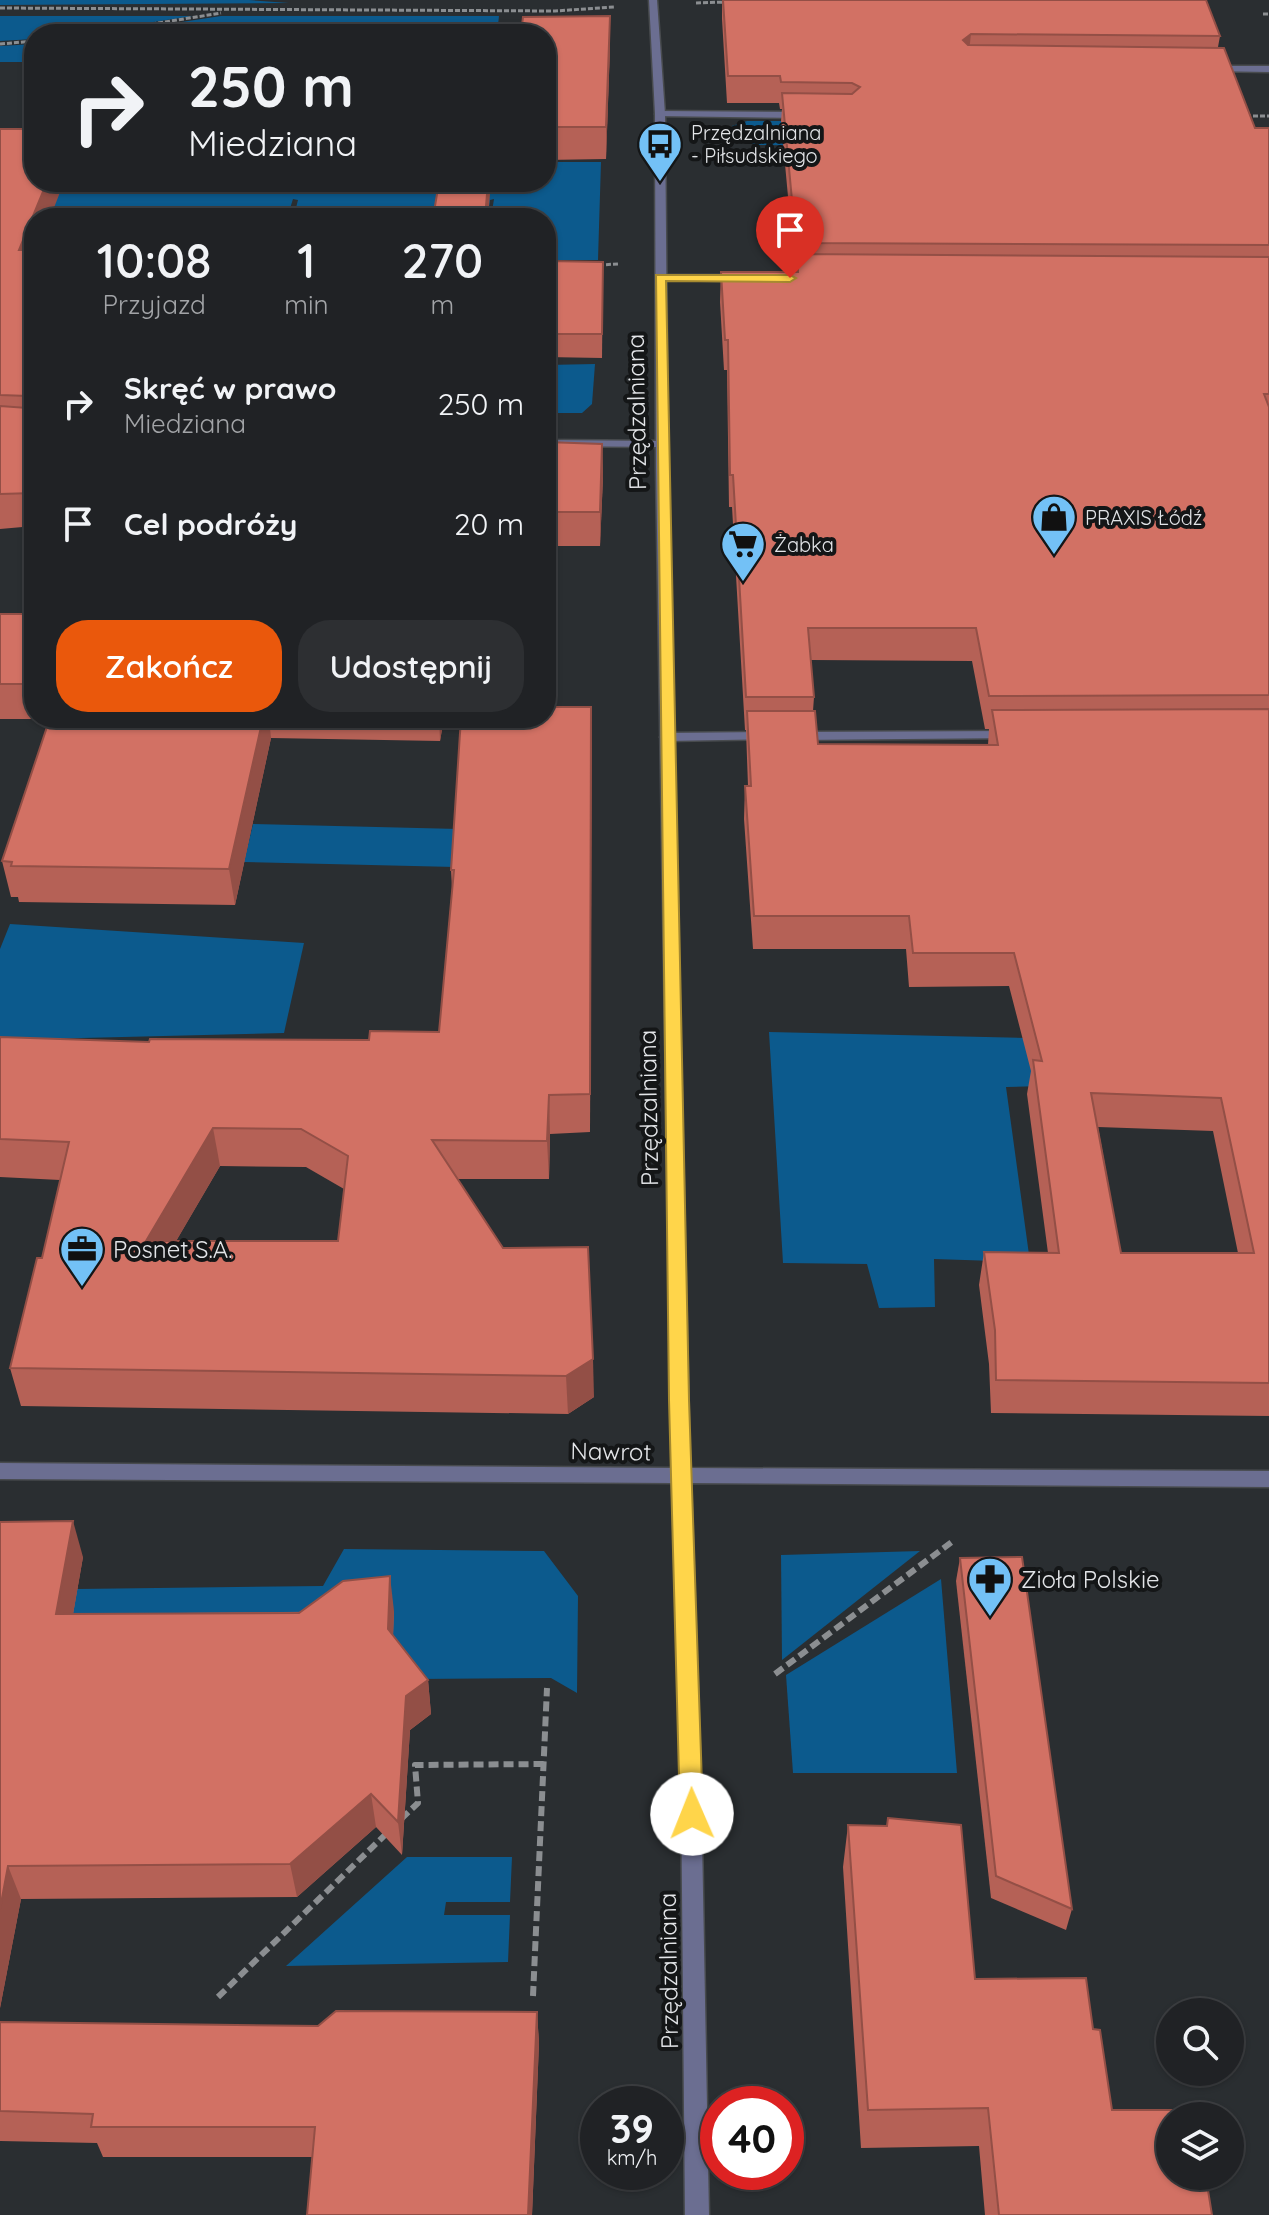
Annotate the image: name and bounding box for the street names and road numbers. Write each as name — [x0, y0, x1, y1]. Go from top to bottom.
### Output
street label: Przędzalniana — [620, 334, 652, 490]
street label: Przędzalniana — [632, 1030, 664, 1186]
street label: Nawrot — [570, 1435, 652, 1467]
street label: Przędzalniana — [652, 1893, 684, 2049]

